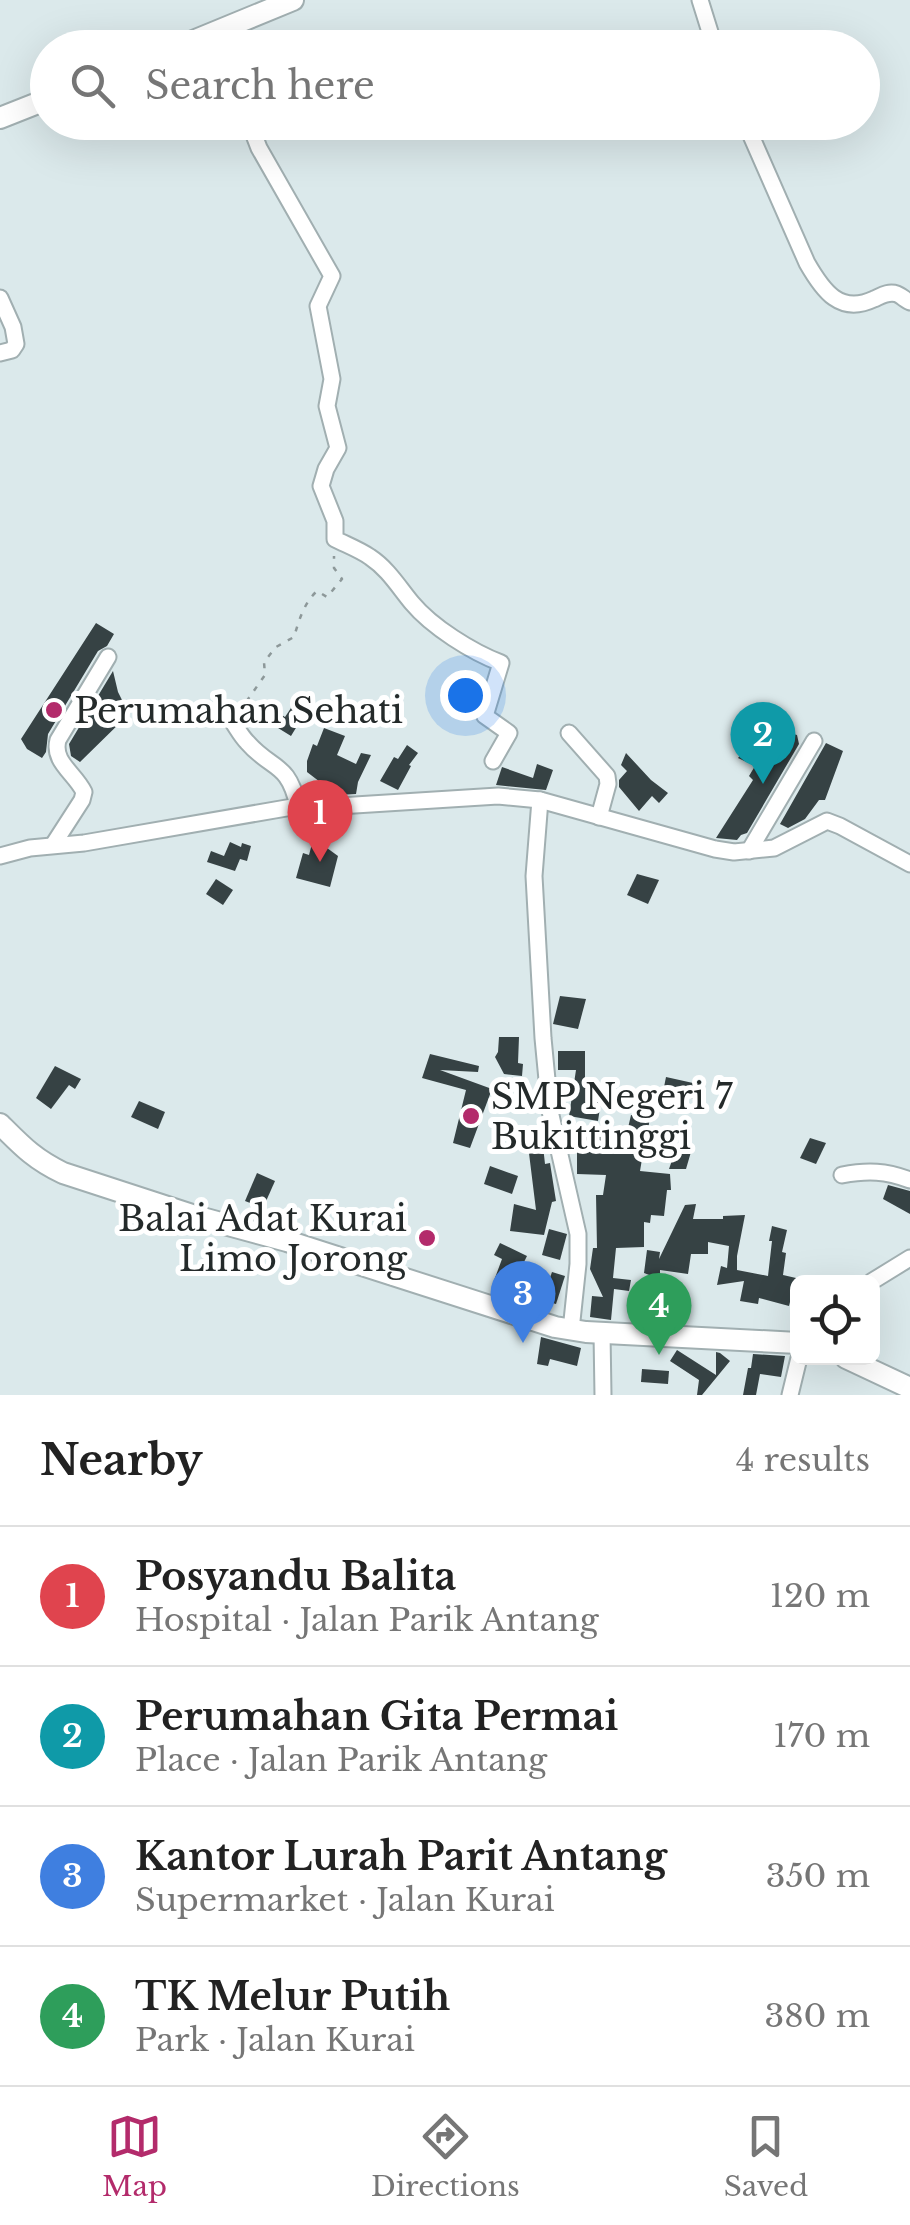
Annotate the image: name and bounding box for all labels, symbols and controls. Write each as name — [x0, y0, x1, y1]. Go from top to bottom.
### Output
search box — [30, 30, 880, 140]
icon: search — [65, 58, 120, 113]
text: Search here — [145, 62, 375, 109]
your location — [440, 670, 491, 721]
place label: Perumahan Sehati — [74, 689, 403, 732]
marker: Perumahan Sehati — [43, 699, 65, 721]
pin: 2 — [730, 702, 796, 784]
pin: 1 — [288, 780, 352, 862]
place label: SMP Negeri 7 Bukittinggi — [491, 1075, 733, 1158]
marker: SMP Negeri 7 Bukittinggi — [460, 1105, 482, 1127]
place label: Balai Adat Kurai Limo Jorong — [118, 1197, 408, 1280]
marker: Balai Adat Kurai Limo Jorong — [416, 1227, 438, 1249]
pin: 3 — [490, 1260, 556, 1343]
pin: 4 — [626, 1272, 692, 1355]
map controls — [790, 1275, 880, 1365]
button: locate — [790, 1275, 880, 1365]
text: Nearby — [40, 1434, 203, 1486]
text: 4 results — [736, 1440, 870, 1480]
text: Posyandu Balita — [135, 1553, 456, 1600]
text: 1 — [66, 1576, 79, 1616]
text: 120 m — [770, 1576, 870, 1616]
text: Hospital · Jalan Parik Antang — [135, 1600, 599, 1640]
text: Perumahan Gita Permai — [135, 1693, 618, 1740]
text: 2 — [62, 1716, 83, 1756]
text: 170 m — [773, 1716, 870, 1756]
text: Place · Jalan Parik Antang — [135, 1740, 547, 1780]
text: Kantor Lurah Parit Antang — [135, 1833, 667, 1880]
text: 3 — [62, 1856, 83, 1896]
text: 350 m — [766, 1856, 870, 1896]
text: Supermarket · Jalan Kurai — [135, 1880, 555, 1920]
text: TK Melur Putih — [135, 1973, 450, 2020]
text: 4 — [62, 1996, 83, 2036]
text: 380 m — [765, 1996, 870, 2036]
text: Park · Jalan Kurai — [135, 2020, 415, 2060]
tab: Map — [102, 2109, 167, 2204]
tab: Directions — [371, 2109, 520, 2204]
tab: Saved — [724, 2109, 808, 2204]

